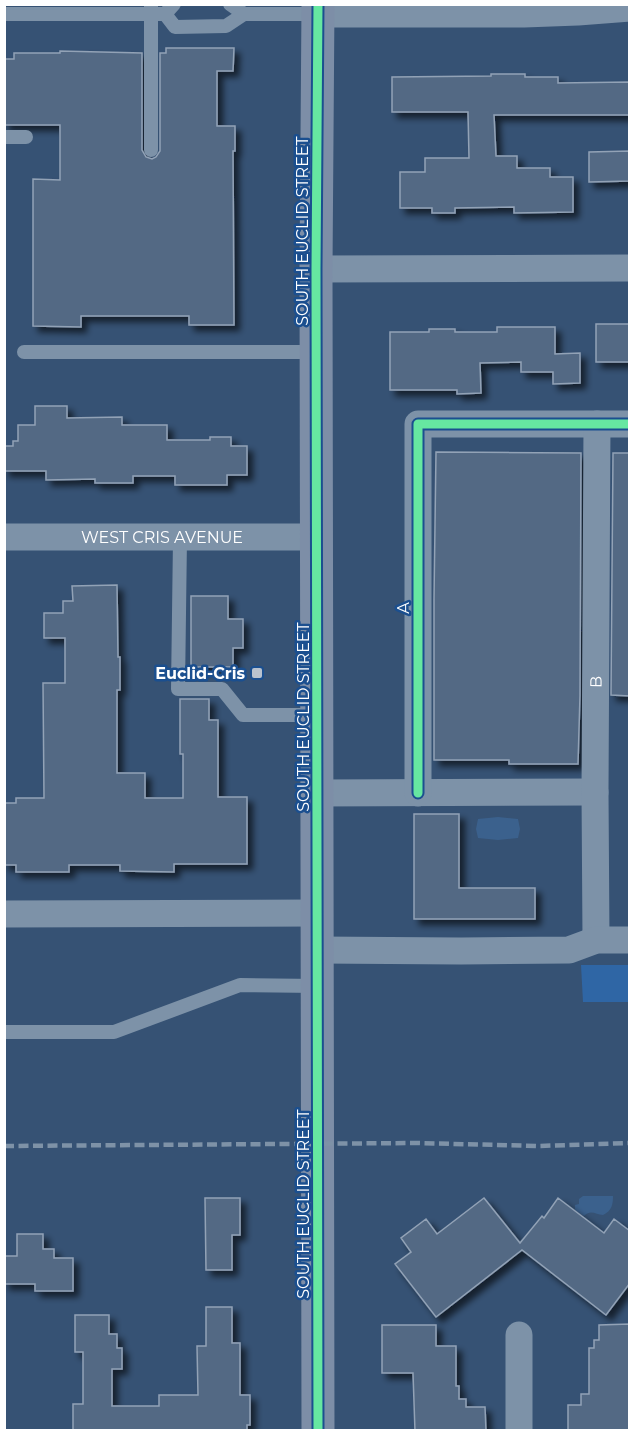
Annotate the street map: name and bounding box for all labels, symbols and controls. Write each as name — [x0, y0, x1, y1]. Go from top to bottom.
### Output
street label: SOUTH EUCLID STREET — [293, 135, 312, 326]
street label: WEST CRIS AVENUE — [81, 528, 243, 547]
street label: A — [394, 602, 413, 614]
street label: SOUTH EUCLID STREET — [294, 621, 313, 812]
place label: Euclid-Cris — [155, 664, 245, 683]
marker: Euclid-Cris — [250, 666, 264, 680]
street label: B — [587, 676, 606, 688]
street label: SOUTH EUCLID STREET — [294, 1108, 313, 1299]

